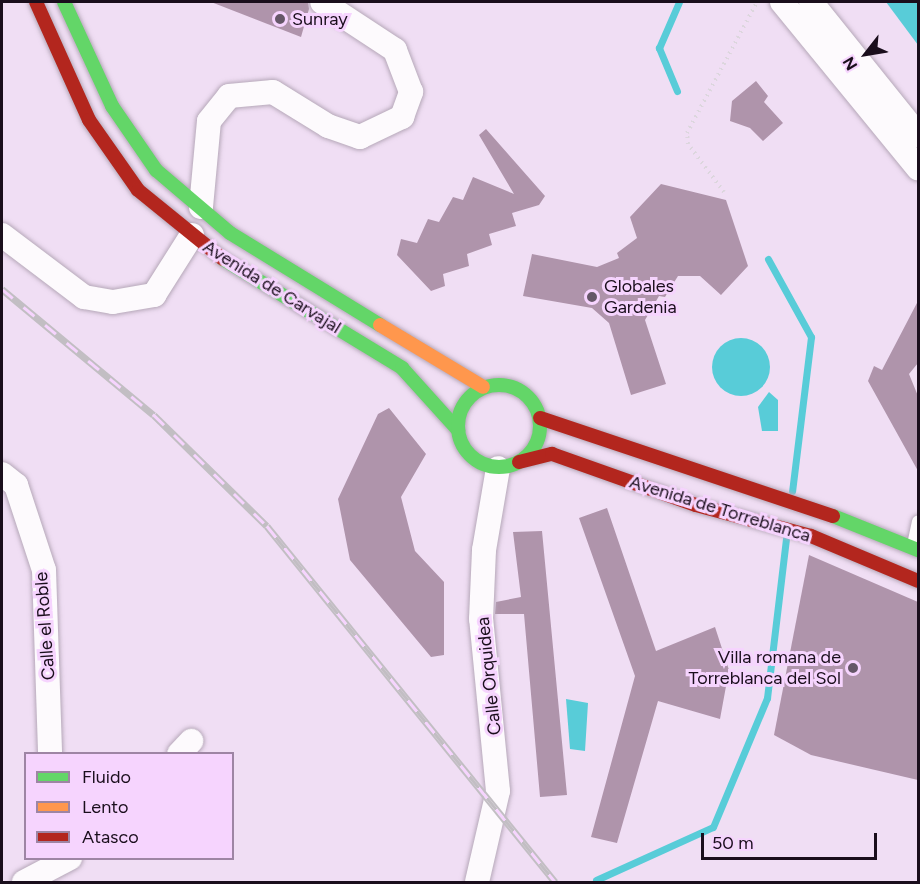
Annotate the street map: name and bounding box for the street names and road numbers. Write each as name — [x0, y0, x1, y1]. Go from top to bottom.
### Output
street label: Avenida de Carvajal — [199, 236, 345, 338]
street label: Avenida de Torreblanca — [627, 471, 813, 547]
street label: Calle el Roble — [30, 571, 60, 681]
street label: Calle Orquidea — [472, 616, 506, 736]

